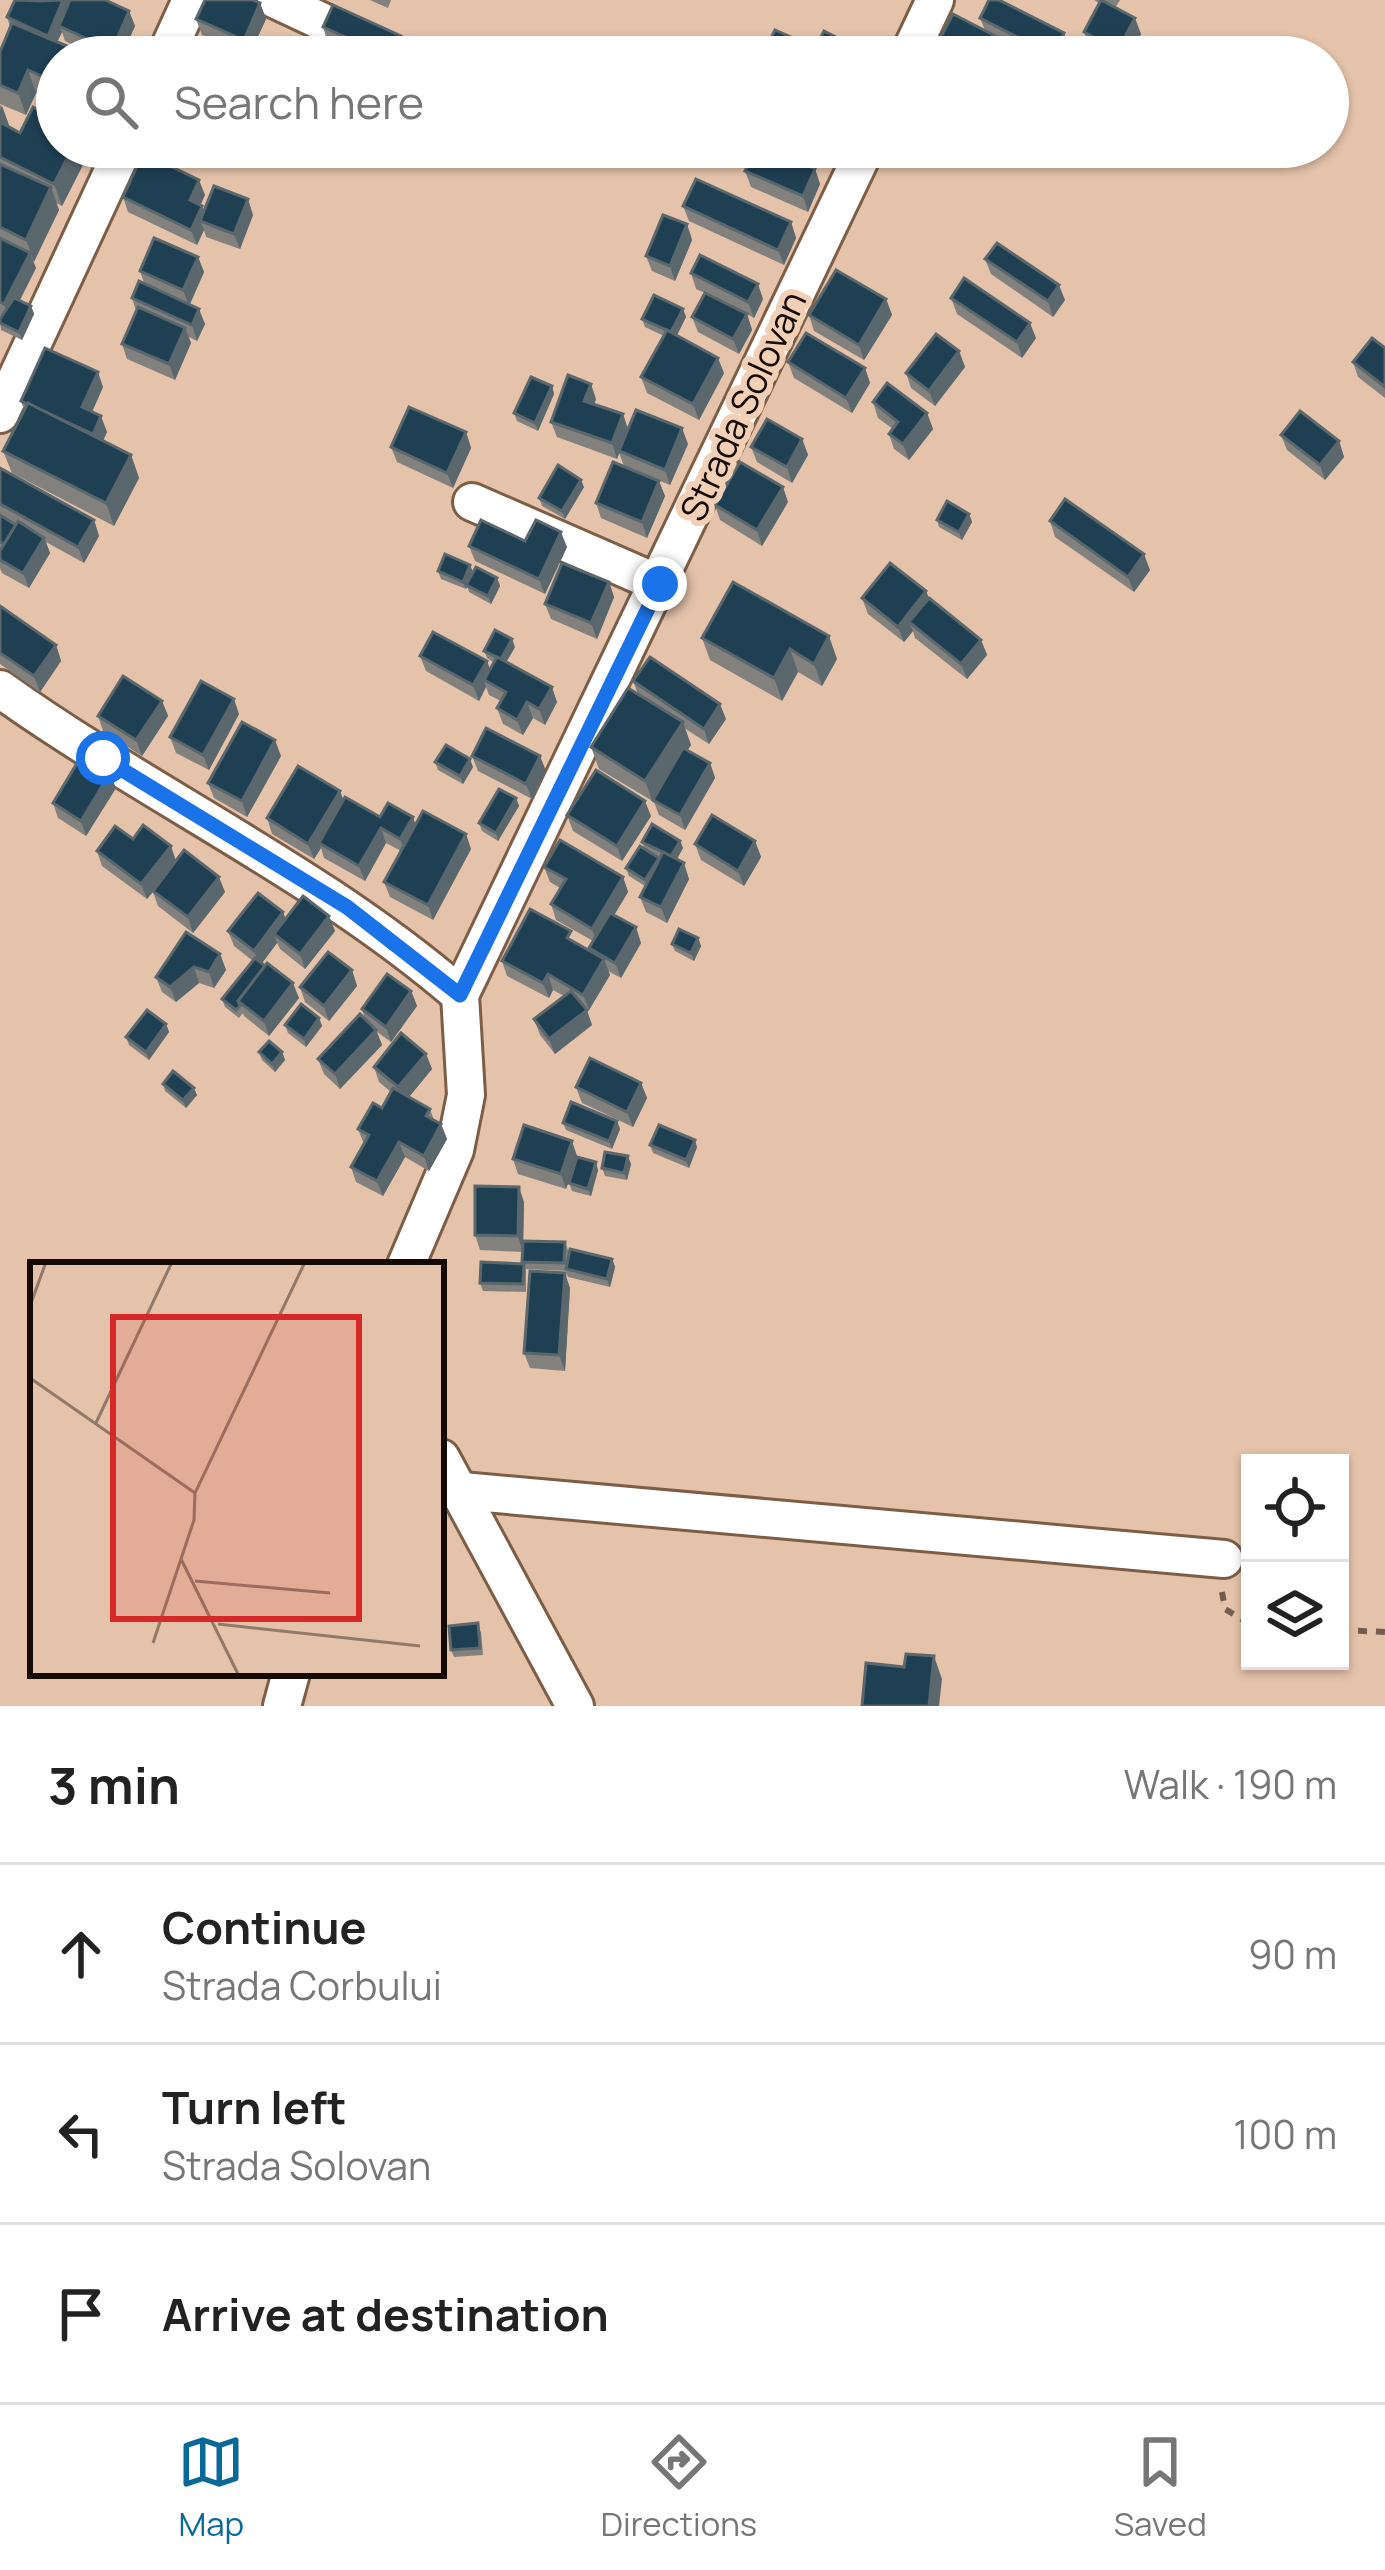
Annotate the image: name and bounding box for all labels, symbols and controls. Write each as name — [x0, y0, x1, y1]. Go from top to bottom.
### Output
search box — [36, 36, 1349, 168]
icon: search — [78, 69, 144, 135]
text: Search here — [174, 71, 424, 133]
street label: Strada Solovan — [668, 283, 817, 529]
route end — [633, 557, 687, 611]
route start — [76, 731, 130, 785]
inset map — [30, 1262, 444, 1676]
map controls — [1241, 1454, 1349, 1670]
button: locate — [1241, 1454, 1349, 1562]
button: layers — [1241, 1562, 1349, 1670]
text: 3 min — [48, 1750, 180, 1819]
text: Walk · 190 m — [1124, 1757, 1337, 1811]
text: Continue — [162, 1896, 367, 1958]
icon: ahead — [48, 1921, 114, 1987]
text: 90 m — [1248, 1927, 1337, 1981]
text: Strada Corbului — [162, 1958, 442, 2012]
text: Turn left — [162, 2076, 347, 2138]
icon: left — [48, 2101, 114, 2167]
text: 100 m — [1233, 2107, 1337, 2161]
text: Strada Solovan — [162, 2138, 431, 2192]
icon: arrive — [48, 2281, 114, 2347]
text: Arrive at destination — [162, 2283, 609, 2345]
tab: Map — [178, 2429, 244, 2546]
tab: Directions — [601, 2429, 757, 2546]
tab: Saved — [1114, 2429, 1207, 2546]

